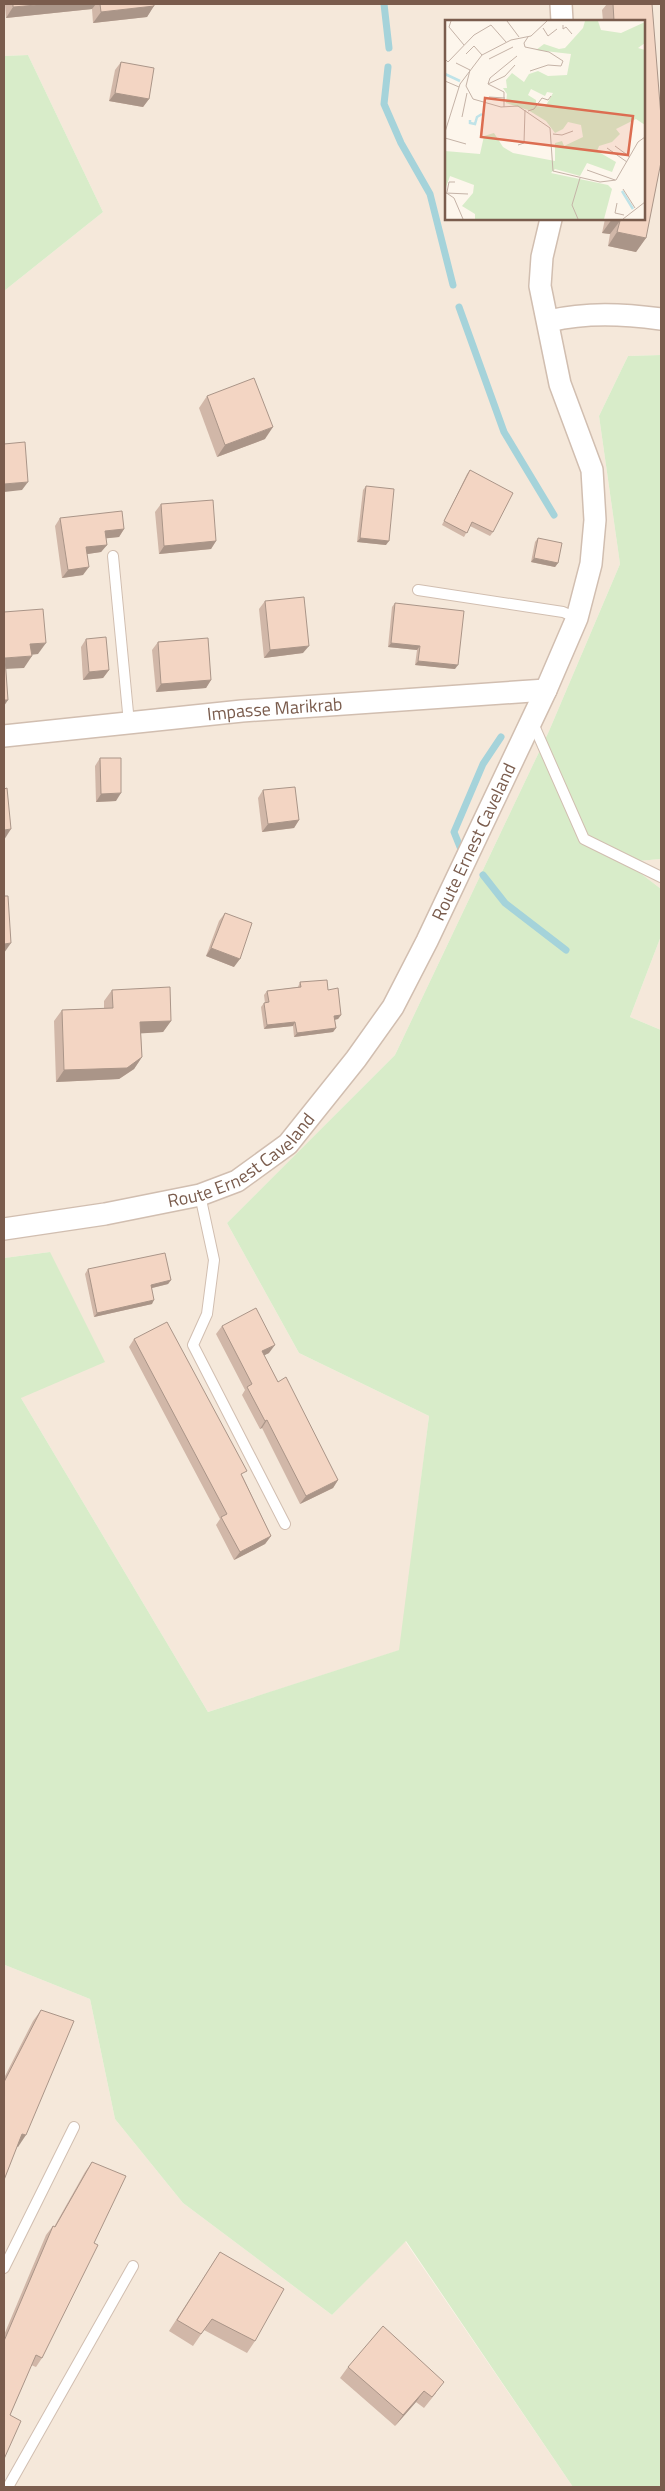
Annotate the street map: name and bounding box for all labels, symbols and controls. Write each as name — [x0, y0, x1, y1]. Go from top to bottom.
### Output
inset map — [445, 20, 645, 220]
street label: Impasse Marikrab — [206, 690, 343, 728]
street label: Route Ernest Caveland — [424, 758, 522, 925]
street label: Route Ernest Caveland — [165, 1107, 321, 1214]

